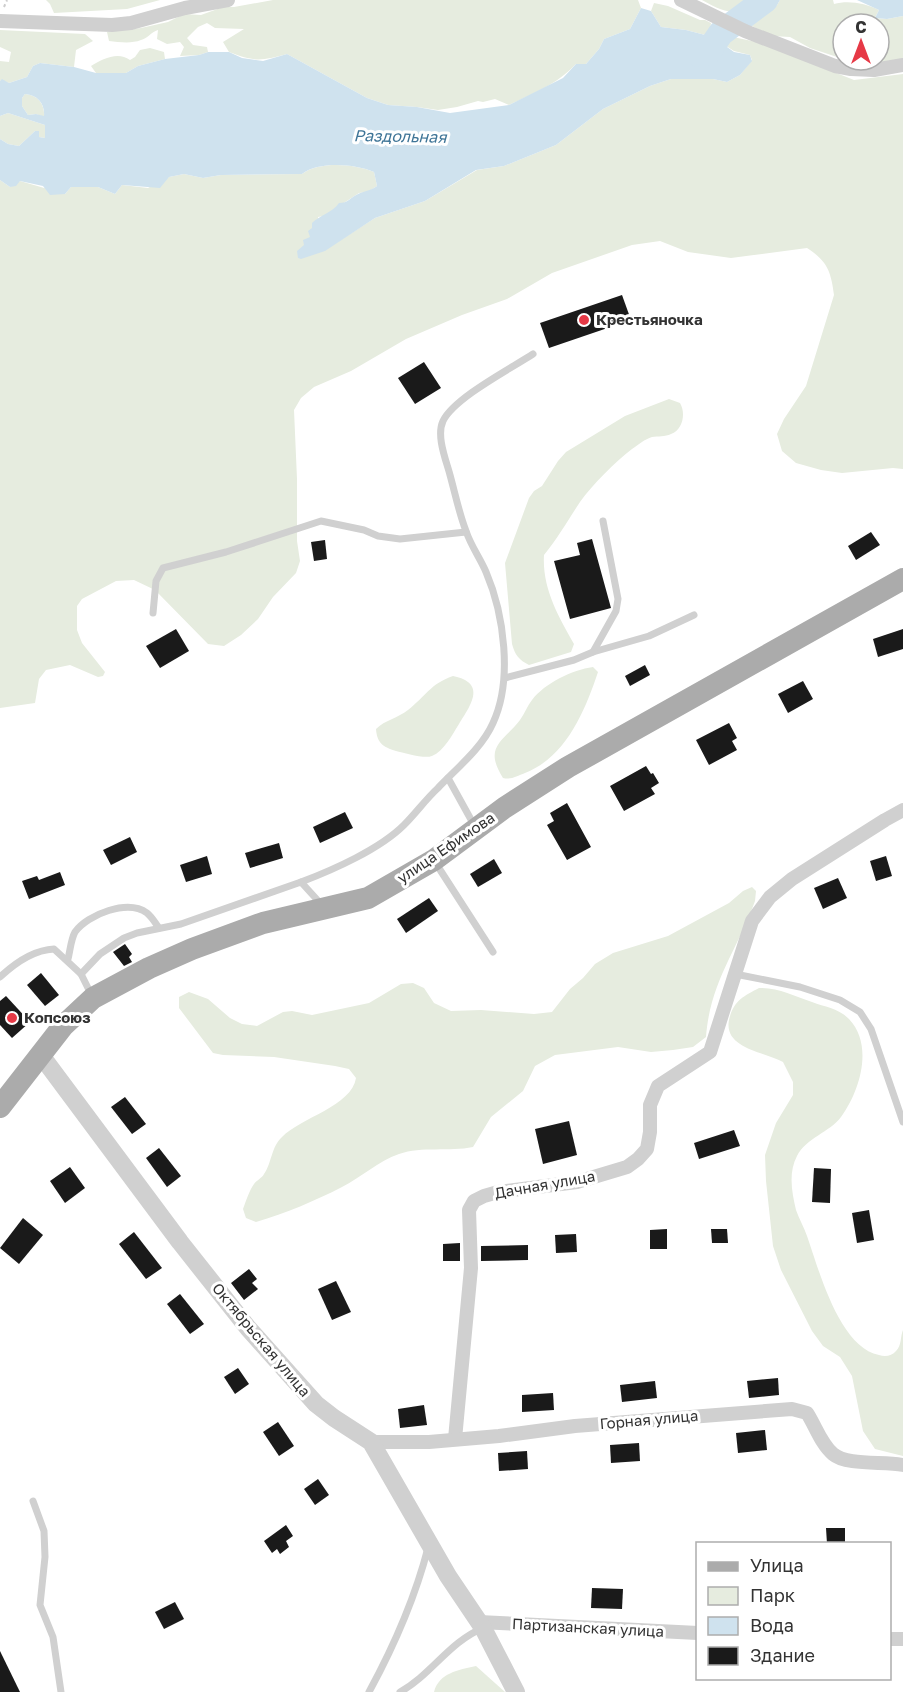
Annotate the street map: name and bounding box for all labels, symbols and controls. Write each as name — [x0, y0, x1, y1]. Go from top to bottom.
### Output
north arrow — [831, 12, 891, 72]
text: С — [855, 17, 867, 37]
water label: Раздольная — [353, 125, 447, 147]
place label: Крестьяночка — [596, 310, 703, 328]
marker: Крестьяночка — [577, 313, 591, 327]
street label: улица Ефимова — [393, 808, 498, 886]
place label: Копсоюз — [24, 1008, 90, 1026]
marker: Копсоюз — [5, 1011, 19, 1025]
street label: Дачная улица — [493, 1166, 596, 1202]
street label: Октябрьская улица — [209, 1279, 315, 1400]
street label: Горная улица — [599, 1406, 699, 1432]
legend — [696, 1542, 891, 1680]
text: Улица — [750, 1554, 804, 1576]
text: Парк — [750, 1584, 795, 1606]
street label: Партизанская улица — [512, 1614, 665, 1640]
text: Вода — [750, 1614, 794, 1636]
text: Здание — [750, 1644, 815, 1666]

